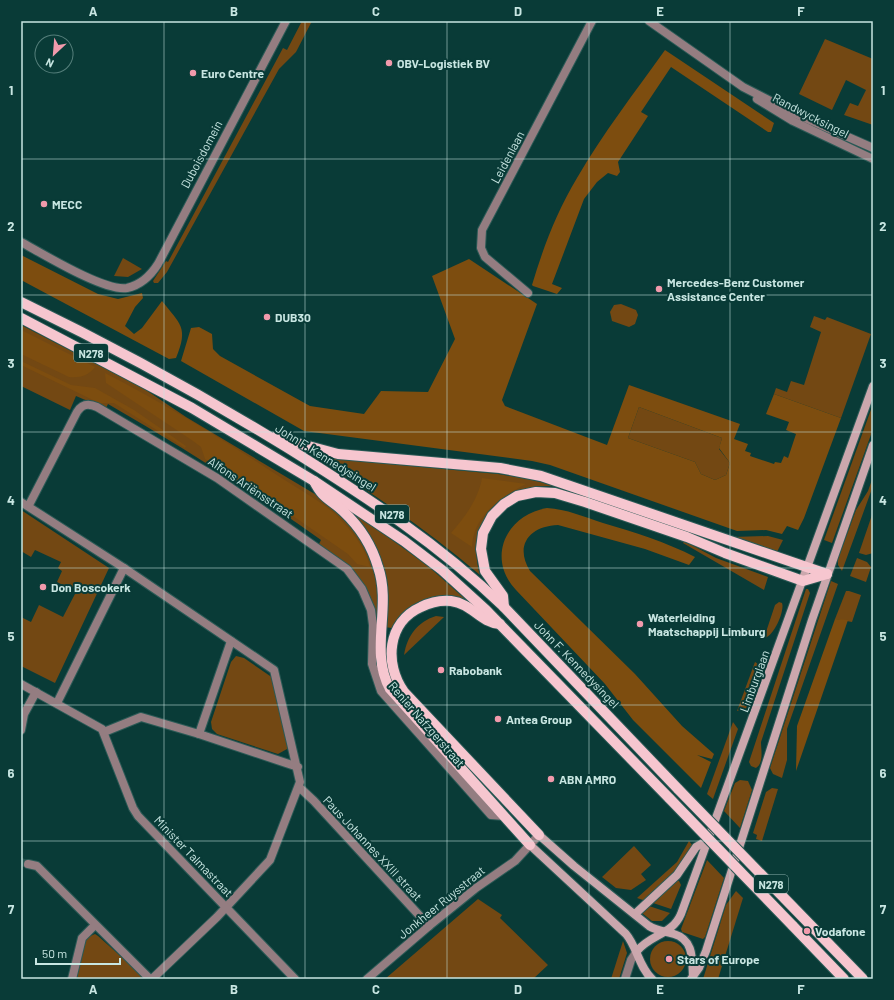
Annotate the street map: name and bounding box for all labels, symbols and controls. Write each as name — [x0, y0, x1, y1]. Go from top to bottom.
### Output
text: A — [89, 3, 98, 19]
text: B — [230, 3, 238, 19]
text: C — [372, 3, 380, 19]
text: D — [514, 3, 522, 19]
text: E — [656, 3, 664, 19]
text: F — [797, 3, 805, 19]
north arrow — [34, 34, 74, 74]
text: N — [43, 56, 56, 71]
place label: OBV-Logistiek BV — [397, 56, 491, 70]
marker: OBV-Logistiek BV — [384, 58, 394, 68]
place label: Euro Centre — [201, 66, 264, 80]
marker: Euro Centre — [188, 68, 198, 78]
text: 1 — [9, 82, 13, 98]
text: 1 — [881, 82, 885, 98]
street label: Randwycksingel — [771, 90, 851, 140]
street label: Duboisdomein — [177, 118, 225, 190]
street label: Leidenlaan — [487, 128, 527, 186]
place label: MECC — [52, 197, 82, 211]
marker: MECC — [39, 199, 49, 209]
text: 2 — [7, 218, 15, 234]
text: 2 — [879, 218, 887, 234]
place label: Mercedes-Benz Customer Assistance Center — [667, 275, 805, 303]
marker: Mercedes-Benz Customer Assistance Center — [654, 284, 664, 294]
place label: DUB30 — [275, 310, 311, 324]
marker: DUB30 — [262, 312, 272, 322]
road number: N278 — [74, 344, 108, 362]
text: 3 — [7, 355, 15, 371]
text: 3 — [879, 355, 887, 371]
street label: John F. Kennedysingel — [273, 420, 379, 494]
street label: Alfons Ariënsstraat — [206, 453, 296, 521]
text: 4 — [7, 492, 15, 508]
text: 4 — [879, 492, 887, 508]
road number: N278 — [375, 505, 409, 523]
place label: Don Boscokerk — [51, 580, 131, 594]
marker: Don Boscokerk — [38, 582, 48, 592]
place label: Waterleiding Maatschappij Limburg — [648, 610, 766, 638]
street label: John F. Kennedysingel — [532, 617, 622, 711]
marker: Waterleiding Maatschappij Limburg — [635, 619, 645, 629]
text: 5 — [7, 628, 15, 644]
text: 5 — [879, 628, 887, 644]
street label: Limburglaan — [736, 648, 772, 714]
place label: Rabobank — [449, 663, 503, 677]
marker: Rabobank — [436, 665, 446, 675]
street label: Renier Nafzgerstraat — [386, 678, 468, 770]
place label: Antea Group — [506, 712, 572, 726]
marker: Antea Group — [493, 714, 503, 724]
text: 6 — [8, 765, 15, 781]
text: 6 — [880, 765, 887, 781]
place label: ABN AMRO — [559, 772, 616, 786]
marker: ABN AMRO — [546, 774, 556, 784]
street label: Paus Johannes XXIII straat — [321, 793, 425, 903]
street label: Minister Talmastraat — [152, 813, 236, 899]
street label: Jonkheer Ruysstraat — [395, 863, 487, 941]
road number: N278 — [754, 875, 788, 893]
text: 7 — [8, 901, 15, 917]
text: 7 — [880, 901, 887, 917]
place label: Vodafone — [815, 924, 866, 938]
marker: Vodafone — [802, 926, 812, 936]
scale bar — [36, 940, 120, 966]
text: 50 m — [42, 946, 67, 960]
place label: Stars of Europe — [677, 952, 760, 966]
marker: Stars of Europe — [664, 954, 674, 964]
text: A — [89, 981, 98, 997]
text: B — [230, 981, 238, 997]
text: C — [372, 981, 380, 997]
text: D — [514, 981, 522, 997]
text: E — [656, 981, 664, 997]
text: F — [797, 981, 805, 997]

